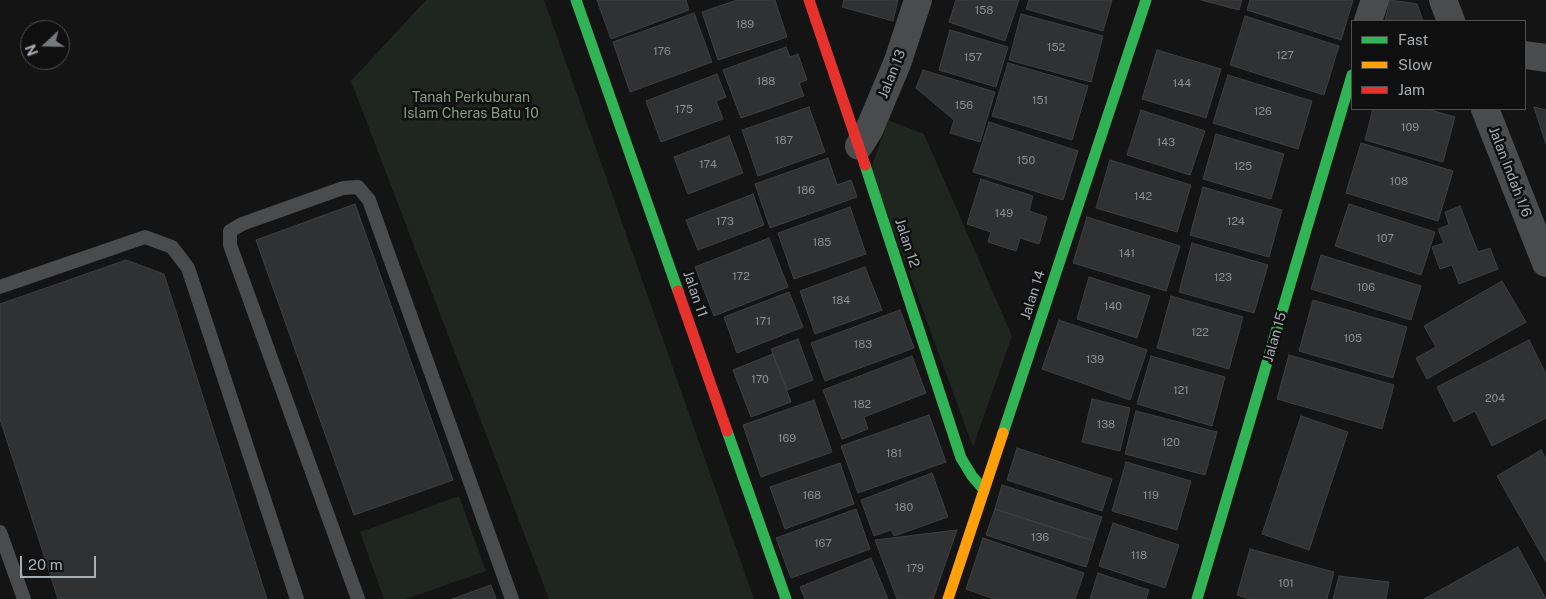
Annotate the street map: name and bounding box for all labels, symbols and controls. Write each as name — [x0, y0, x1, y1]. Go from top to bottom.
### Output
house number: 158 — [975, 4, 993, 18]
house number: 189 — [736, 18, 754, 32]
north arrow — [20, 20, 70, 70]
legend — [1351, 20, 1526, 110]
text: Fast — [1398, 31, 1428, 48]
house number: 152 — [1047, 41, 1065, 55]
text: N — [23, 42, 41, 58]
house number: 176 — [653, 45, 671, 59]
street label: Jalan 13 — [875, 47, 909, 101]
house number: 127 — [1276, 49, 1294, 63]
house number: 157 — [964, 51, 982, 65]
text: Slow — [1398, 56, 1432, 73]
house number: 188 — [757, 75, 775, 89]
house number: 144 — [1173, 77, 1191, 91]
text: Jam — [1398, 81, 1425, 98]
park label: Tanah Perkuburan Islam Cheras Batu 10 — [403, 90, 539, 122]
house number: 151 — [1032, 94, 1048, 108]
house number: 156 — [955, 99, 973, 113]
house number: 175 — [675, 103, 693, 117]
house number: 126 — [1254, 105, 1272, 119]
house number: 109 — [1401, 121, 1419, 135]
street label: Jalan Indah 1/6 — [1485, 124, 1535, 220]
house number: 187 — [775, 134, 793, 148]
house number: 143 — [1157, 136, 1175, 150]
house number: 150 — [1017, 154, 1035, 168]
house number: 174 — [699, 158, 717, 172]
house number: 125 — [1234, 160, 1252, 174]
house number: 108 — [1390, 175, 1408, 189]
house number: 186 — [797, 184, 815, 198]
house number: 142 — [1134, 190, 1152, 204]
house number: 149 — [995, 207, 1013, 221]
house number: 173 — [716, 215, 734, 229]
house number: 124 — [1227, 215, 1245, 229]
street label: Jalan 12 — [891, 216, 923, 270]
house number: 107 — [1376, 232, 1394, 246]
house number: 185 — [813, 236, 831, 250]
house number: 141 — [1119, 247, 1135, 261]
street label: Jalan 14 — [1017, 268, 1049, 322]
street label: Jalan 11 — [679, 269, 711, 319]
house number: 172 — [732, 270, 750, 284]
house number: 123 — [1214, 271, 1232, 285]
house number: 106 — [1357, 281, 1375, 295]
house number: 184 — [832, 294, 850, 308]
house number: 140 — [1104, 300, 1122, 314]
street label: Jalan 15 — [1260, 310, 1290, 364]
house number: 171 — [755, 315, 771, 329]
house number: 122 — [1191, 326, 1209, 340]
house number: 105 — [1344, 332, 1362, 346]
house number: 183 — [854, 338, 872, 352]
house number: 139 — [1086, 353, 1104, 367]
house number: 170 — [751, 373, 769, 387]
house number: 121 — [1173, 384, 1189, 398]
house number: 204 — [1485, 392, 1505, 406]
house number: 182 — [853, 398, 871, 412]
house number: 138 — [1097, 418, 1115, 432]
house number: 169 — [778, 432, 796, 446]
house number: 120 — [1162, 436, 1180, 450]
house number: 181 — [886, 447, 902, 461]
house number: 168 — [803, 489, 821, 503]
house number: 119 — [1143, 489, 1159, 503]
house number: 180 — [895, 501, 913, 515]
house number: 136 — [1031, 531, 1049, 545]
house number: 167 — [814, 537, 832, 551]
scale bar — [22, 546, 99, 578]
house number: 118 — [1131, 549, 1147, 563]
text: 20 m — [28, 556, 63, 573]
house number: 179 — [906, 562, 924, 576]
house number: 101 — [1278, 577, 1294, 591]

